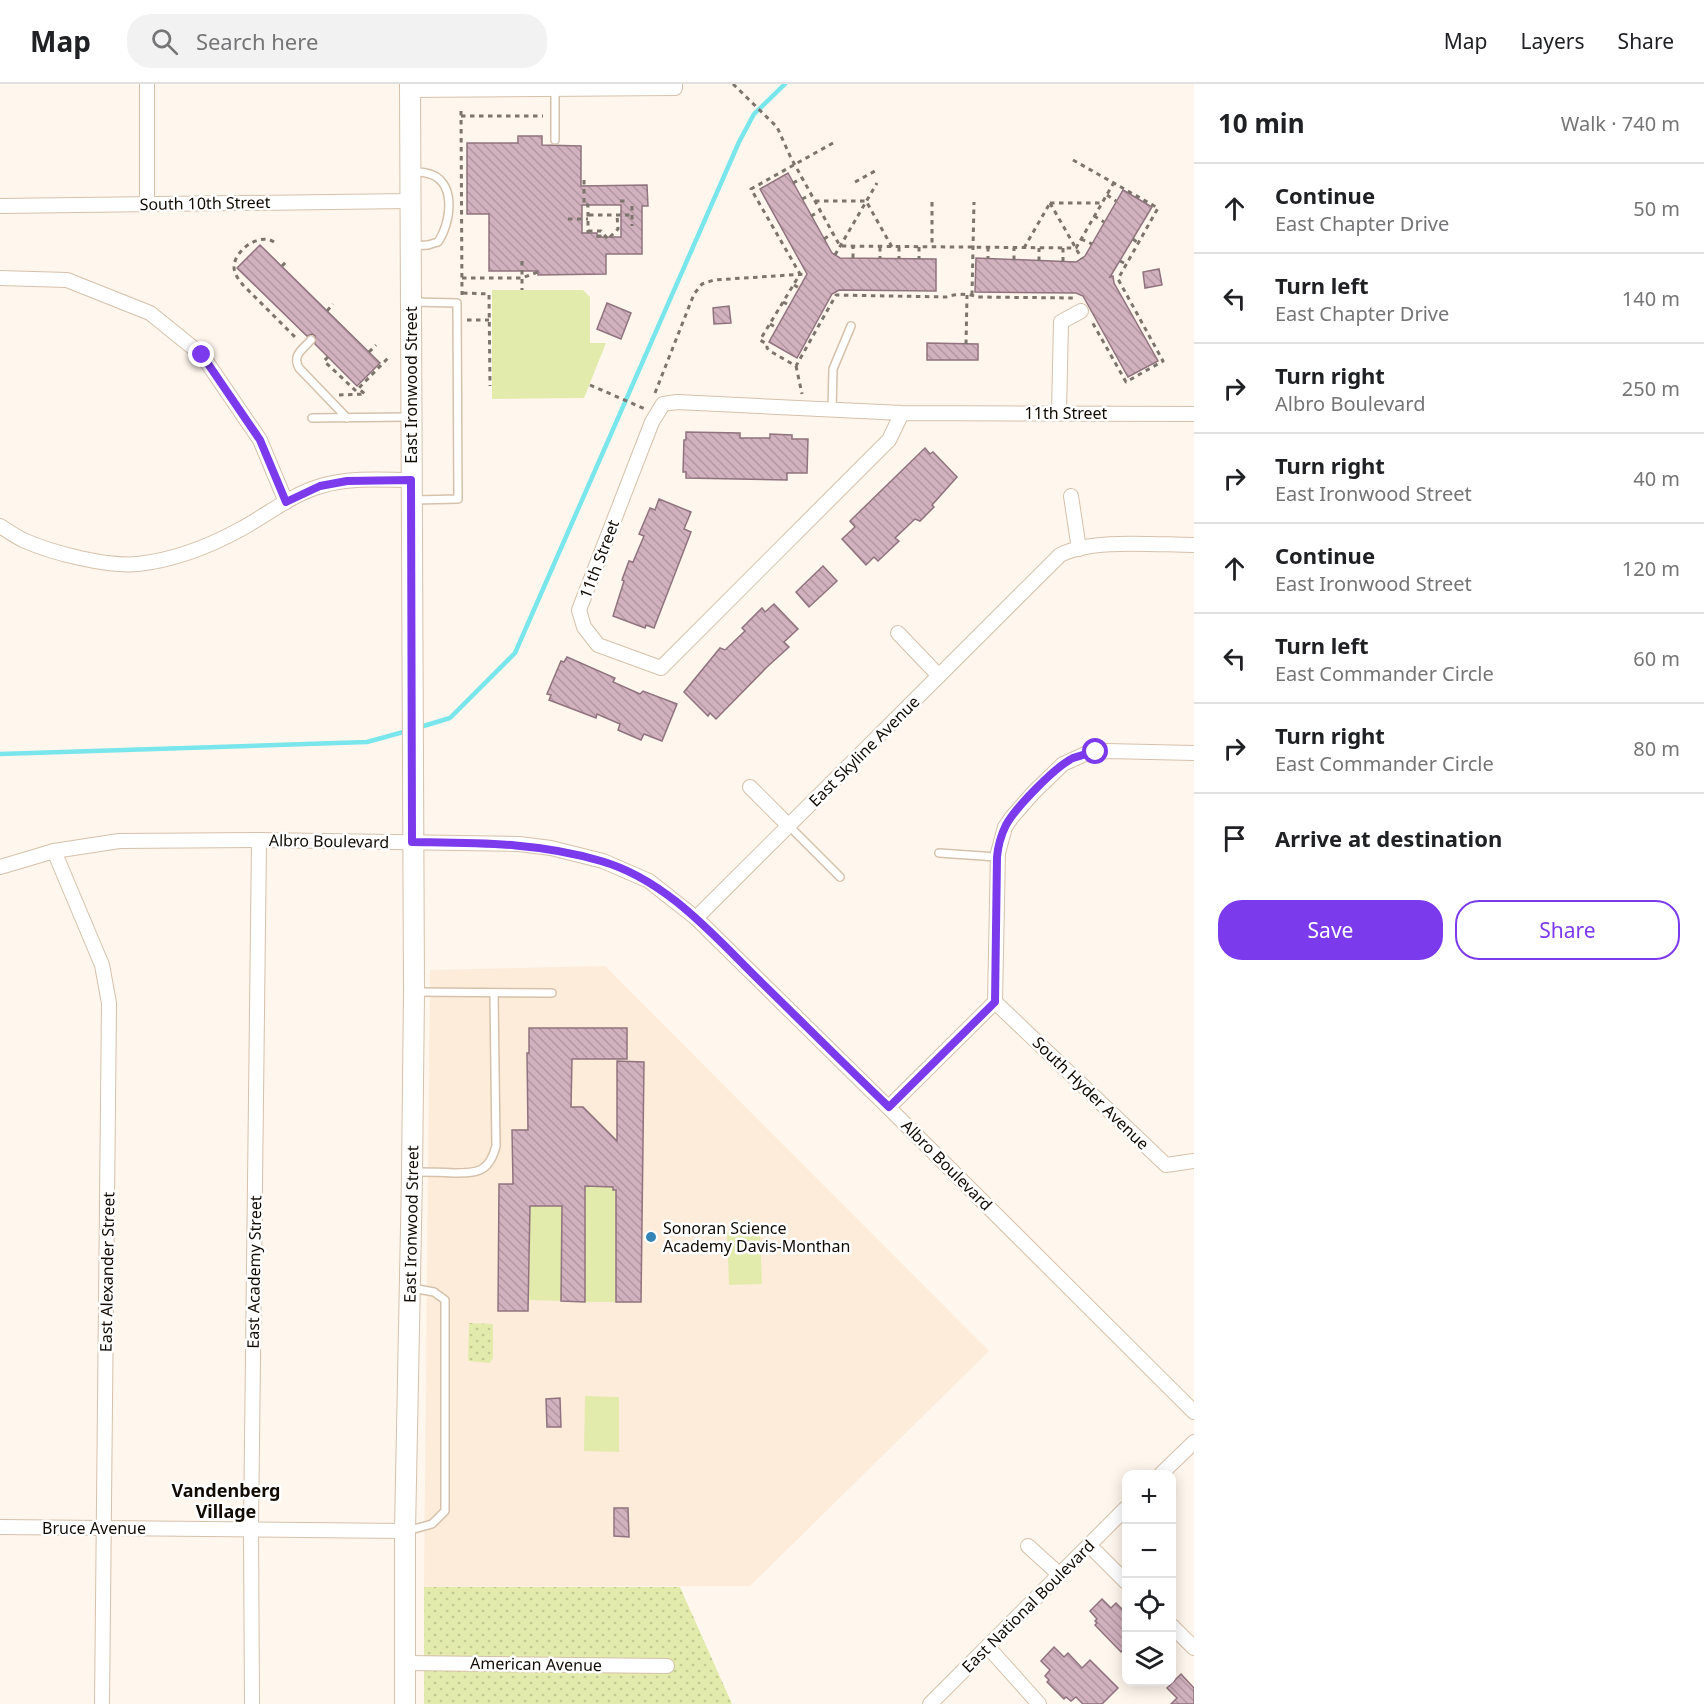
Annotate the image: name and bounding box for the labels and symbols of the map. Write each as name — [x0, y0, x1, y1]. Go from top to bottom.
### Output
street label: South 10th Street — [139, 191, 271, 215]
street label: East Ironwood Street — [400, 306, 422, 464]
route end — [188, 341, 214, 367]
street label: 11th Street — [1025, 402, 1108, 424]
street label: 11th Street — [574, 516, 624, 602]
street label: East Skyline Avenue — [804, 691, 924, 811]
route start — [1082, 738, 1108, 764]
street label: Albro Boulevard — [269, 829, 389, 853]
street label: South Hyder Avenue — [1028, 1032, 1154, 1154]
street label: Albro Boulevard — [897, 1115, 997, 1215]
street label: East Ironwood Street — [399, 1145, 423, 1303]
street label: East Alexander Street — [95, 1192, 119, 1352]
street label: East Academy Street — [242, 1195, 266, 1349]
place label: Sonoran Science Academy Davis-Monthan — [663, 1217, 850, 1257]
marker: Sonoran Science Academy Davis-Monthan — [644, 1230, 658, 1244]
district label: Vandenberg Village — [171, 1478, 281, 1523]
street label: Bruce Avenue — [42, 1517, 146, 1539]
street label: East National Boulevard — [957, 1535, 1099, 1677]
street label: American Avenue — [470, 1652, 602, 1676]

